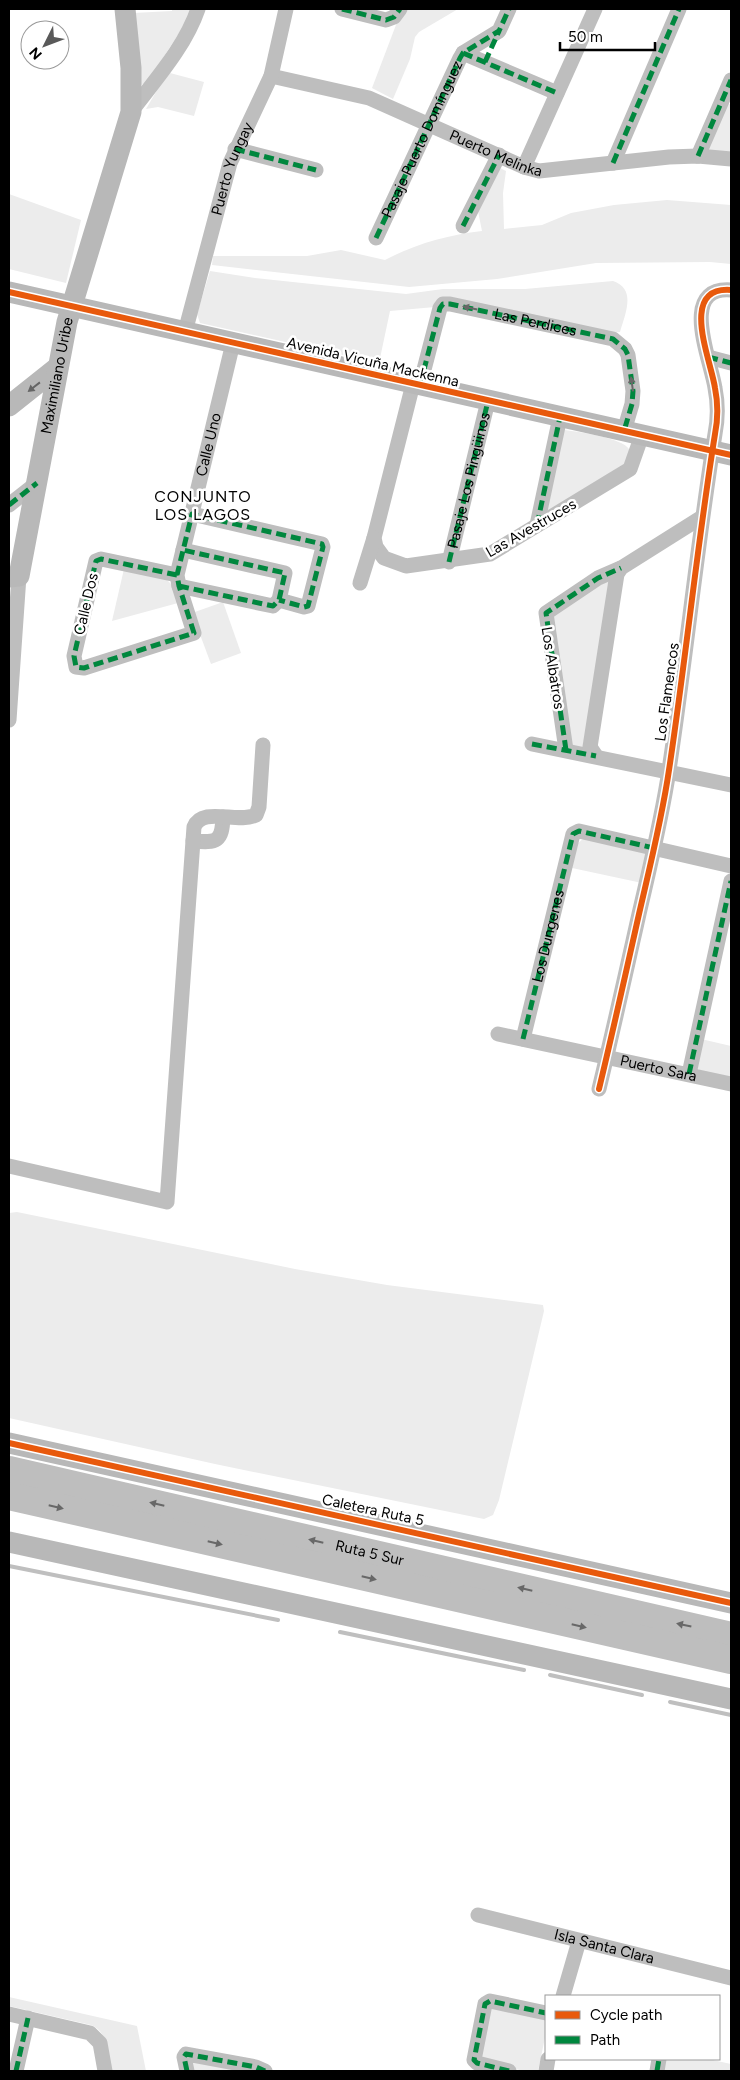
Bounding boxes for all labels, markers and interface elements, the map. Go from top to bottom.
north arrow [20,20,70,70]
scale bar [560,20,655,52]
text: 50 m [568,28,603,46]
text: N [26,44,46,63]
street label: Pasaje Puerto Domínguez [378,58,467,221]
street label: Puerto Yungay [207,119,257,217]
street label: Puerto Melinka [447,126,544,180]
one-way arrow [462,304,478,312]
street label: Las Perdices [493,305,578,340]
street label: Maximiliano Uribe [37,315,77,436]
street label: Avenida Vicuña Mackenna [285,333,461,391]
one-way arrow [627,375,635,391]
one-way arrow [27,381,40,392]
street label: Calle Uno [192,411,225,478]
street label: Pasaje Los Pingüinos [444,411,494,550]
district label: CONJUNTO LOS LAGOS [154,487,252,524]
street label: Las Avestruces [483,495,579,561]
street label: Calle Dos [70,571,102,637]
street label: Los Albatros [538,625,568,711]
street label: Los Flamencos [651,642,683,742]
street label: Los Dungenes [528,888,568,984]
street label: Puerto Sara [618,1051,698,1085]
street label: Caletera Ruta 5 [320,1490,426,1530]
one-way arrow [150,1500,165,1508]
one-way arrow [49,1503,64,1511]
street label: Ruta 5 Sur [334,1536,406,1569]
one-way arrow [308,1537,323,1545]
one-way arrow [207,1539,222,1547]
one-way arrow [362,1574,377,1582]
one-way arrow [518,1585,533,1593]
one-way arrow [676,1621,691,1629]
one-way arrow [571,1622,586,1630]
street label: Isla Santa Clara [552,1925,656,1968]
legend [545,1995,720,2060]
text: Cycle path [590,2006,662,2024]
text: Path [590,2031,620,2049]

